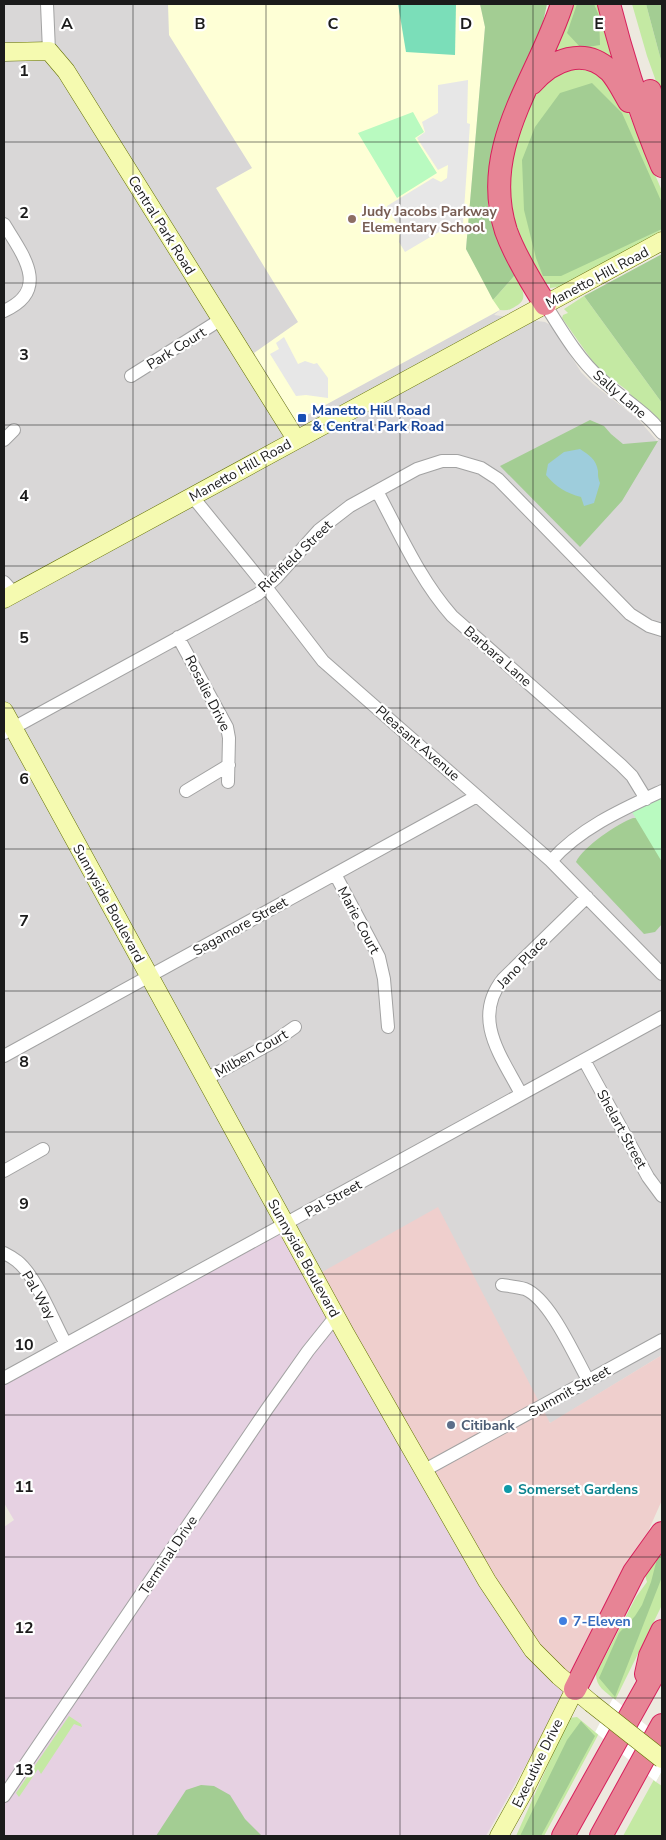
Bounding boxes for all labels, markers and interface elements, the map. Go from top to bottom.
text: A [61,13,73,35]
text: B [194,13,206,35]
text: C [328,13,339,35]
text: D [460,13,472,35]
text: E [594,13,604,35]
text: 1 [19,60,29,82]
street label: Central Park Road [123,172,200,278]
text: 2 [19,202,29,224]
place label: Judy Jacobs Parkway Elementary School [361,202,497,237]
marker: Judy Jacobs Parkway Elementary School [346,213,358,225]
street label: Manetto Hill Road [542,242,652,313]
street label: Park Court [143,323,210,374]
text: 3 [19,344,29,366]
street label: Sally Lane [589,366,651,423]
place label: Manetto Hill Road & Central Park Road [312,401,444,436]
marker: Manetto Hill Road & Central Park Road [296,412,308,424]
street label: Manetto Hill Road [186,434,295,506]
text: 4 [19,485,29,507]
street label: Richfield Street [254,516,337,597]
street label: Barbara Lane [460,622,536,691]
text: 5 [19,627,29,649]
street label: Rosalie Drive [180,652,235,734]
street label: Pleasant Avenue [371,701,464,785]
text: 6 [19,768,29,790]
street label: Sunnyside Boulevard [68,841,149,966]
street label: Marie Court [333,883,384,957]
street label: Sagamore Street [189,892,291,960]
text: 7 [19,910,29,932]
street label: Jano Place [492,932,552,993]
street label: Milben Court [211,1025,291,1082]
text: 8 [19,1051,29,1073]
street label: Shelart Street [592,1086,651,1172]
street label: Pal Street [302,1175,365,1222]
text: 9 [19,1193,29,1215]
street label: Sunnyside Boulevard [263,1196,344,1321]
street label: Pal Way [17,1268,60,1324]
text: 10 [14,1334,34,1356]
street label: Summit Street [525,1361,613,1422]
place label: Citibank [461,1416,515,1435]
marker: Citibank [445,1419,457,1431]
text: 11 [14,1476,34,1498]
place label: Somerset Gardens [518,1480,638,1499]
marker: Somerset Gardens [502,1483,514,1495]
street label: Terminal Drive [135,1512,202,1598]
place label: 7-Eleven [573,1612,631,1631]
marker: 7-Eleven [557,1615,569,1627]
text: 12 [14,1617,34,1639]
street label: Executive Drive [508,1716,567,1811]
text: 13 [14,1759,34,1781]

